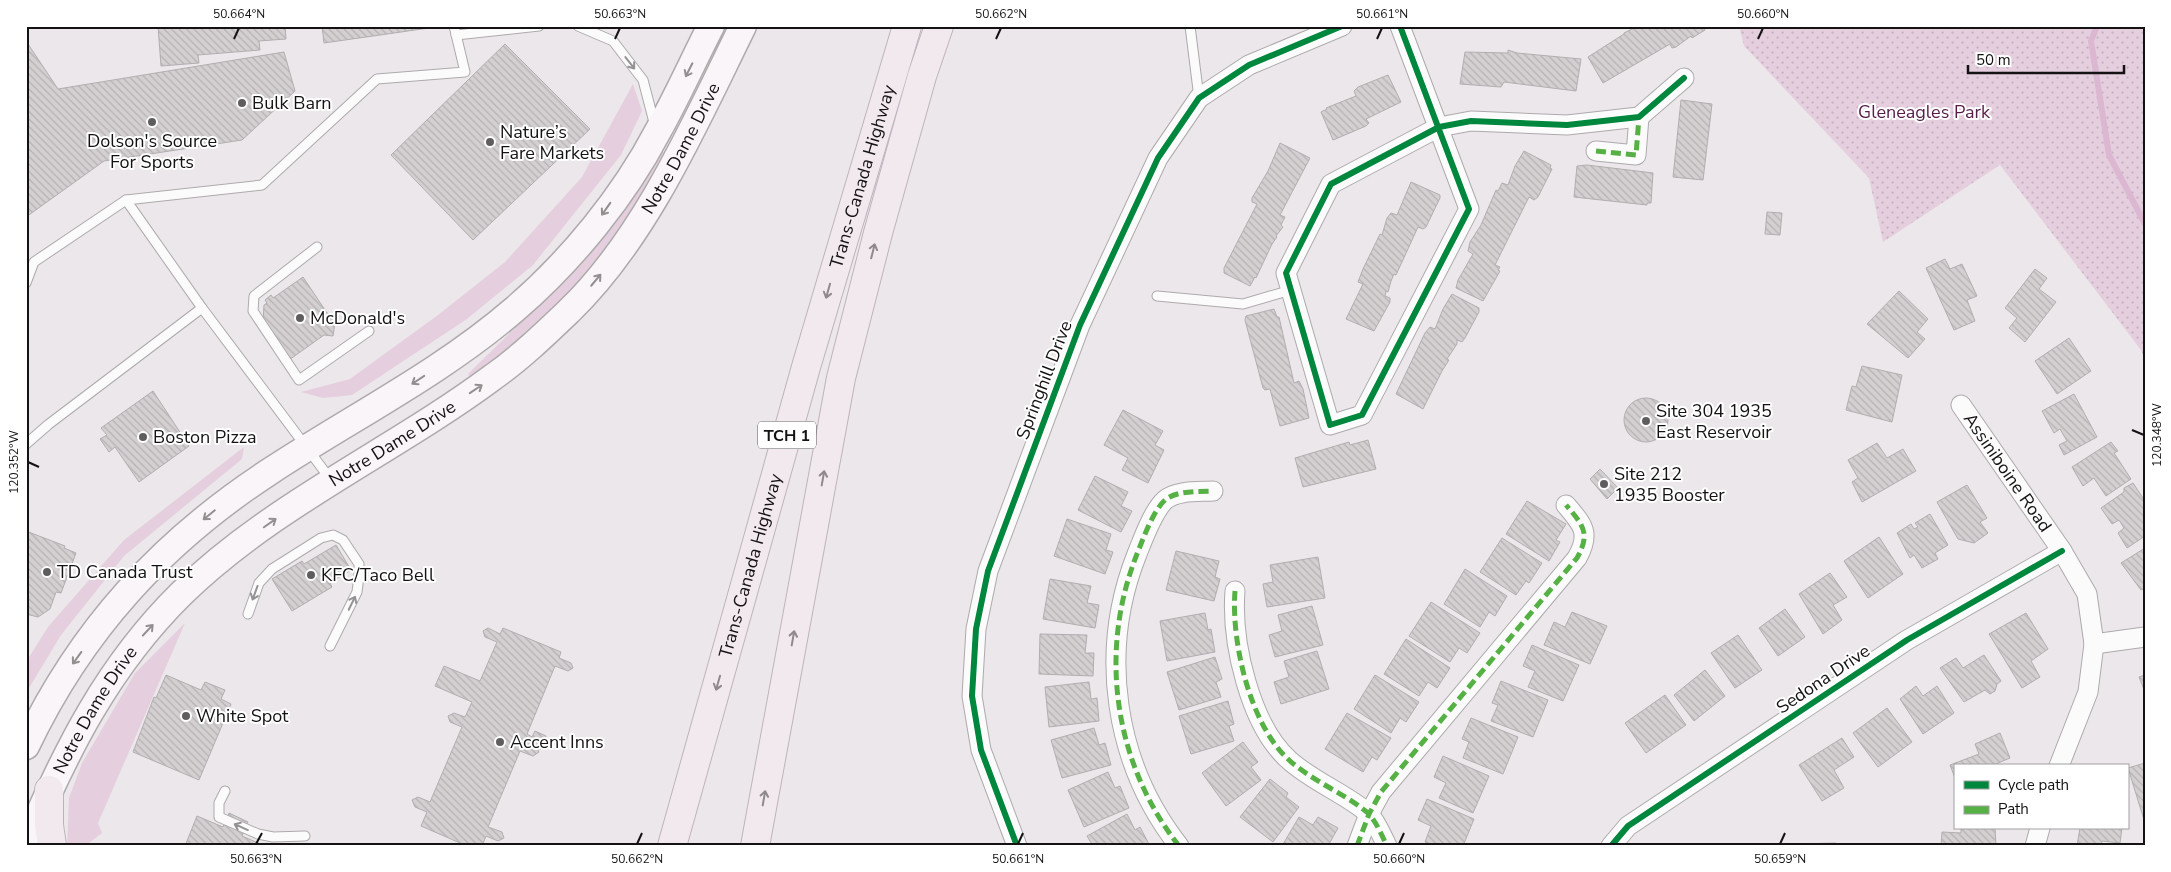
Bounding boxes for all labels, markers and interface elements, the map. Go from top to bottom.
text: 50.664°N [213,6,265,22]
text: 50.663°N [594,6,646,22]
text: 50.662°N [975,6,1027,22]
text: 50.661°N [1356,6,1408,22]
text: 50.660°N [1737,6,1789,22]
scale bar [1968,42,2125,74]
text: 50 m [1976,50,2011,70]
one-way arrow [625,56,636,69]
one-way arrow [684,62,693,77]
street label: Notre Dame Drive [636,79,726,218]
street label: Trans-Canada Highway [824,81,901,271]
place label: Bulk Barn [252,91,332,115]
marker: Bulk Barn [236,97,248,109]
park label: Gleneagles Park [1858,100,1991,124]
marker: Dolson's Source For Sports [146,116,158,128]
place label: Nature’s Fare Markets [500,120,604,165]
place label: Dolson's Source For Sports [87,129,217,174]
marker: Nature’s Fare Markets [484,136,496,148]
one-way arrow [601,202,611,216]
one-way arrow [869,244,878,260]
one-way arrow [591,274,602,287]
one-way arrow [822,283,832,299]
place label: McDonald's [310,306,405,330]
marker: McDonald's [294,312,306,324]
street label: Springhill Drive [1010,317,1078,443]
one-way arrow [411,375,425,385]
one-way arrow [469,384,483,394]
street label: Notre Dame Drive [324,395,460,492]
place label: Site 304 1935 East Reservoir [1656,399,1772,444]
text: 120.348°W [2149,403,2165,467]
street label: Assiniboine Road [1958,408,2057,537]
marker: Site 304 1935 East Reservoir [1640,415,1652,427]
road number: TCH 1 [758,422,816,448]
place label: Boston Pizza [153,425,257,449]
text: 120.352°W [6,430,22,494]
marker: Boston Pizza [137,431,149,443]
place label: Site 212 1935 Booster [1614,462,1725,507]
street label: Trans-Canada Highway [713,470,788,661]
one-way arrow [818,471,828,487]
marker: Site 212 1935 Booster [1598,478,1610,490]
one-way arrow [203,510,216,521]
one-way arrow [262,518,276,528]
place label: TD Canada Trust [57,560,193,584]
place label: KFC/Taco Bell [321,563,435,587]
marker: TD Canada Trust [41,566,53,578]
marker: KFC/Taco Bell [305,569,317,581]
one-way arrow [250,585,259,600]
one-way arrow [348,596,357,611]
one-way arrow [142,624,154,636]
one-way arrow [789,630,799,646]
street label: Sedona Drive [1771,639,1875,719]
street label: Notre Dame Drive [47,641,143,778]
one-way arrow [71,651,82,664]
one-way arrow [712,675,722,691]
place label: White Spot [196,704,289,728]
marker: White Spot [180,710,192,722]
place label: Accent Inns [510,730,604,754]
marker: Accent Inns [494,736,506,748]
legend [1954,764,2128,830]
text: Cycle path [1998,775,2069,795]
one-way arrow [760,790,770,806]
text: Path [1998,799,2029,819]
one-way arrow [234,821,249,831]
text: 50.663°N [230,851,282,867]
text: 50.662°N [611,851,663,867]
text: 50.661°N [992,851,1044,867]
text: 50.660°N [1373,851,1425,867]
text: 50.659°N [1754,851,1806,867]

